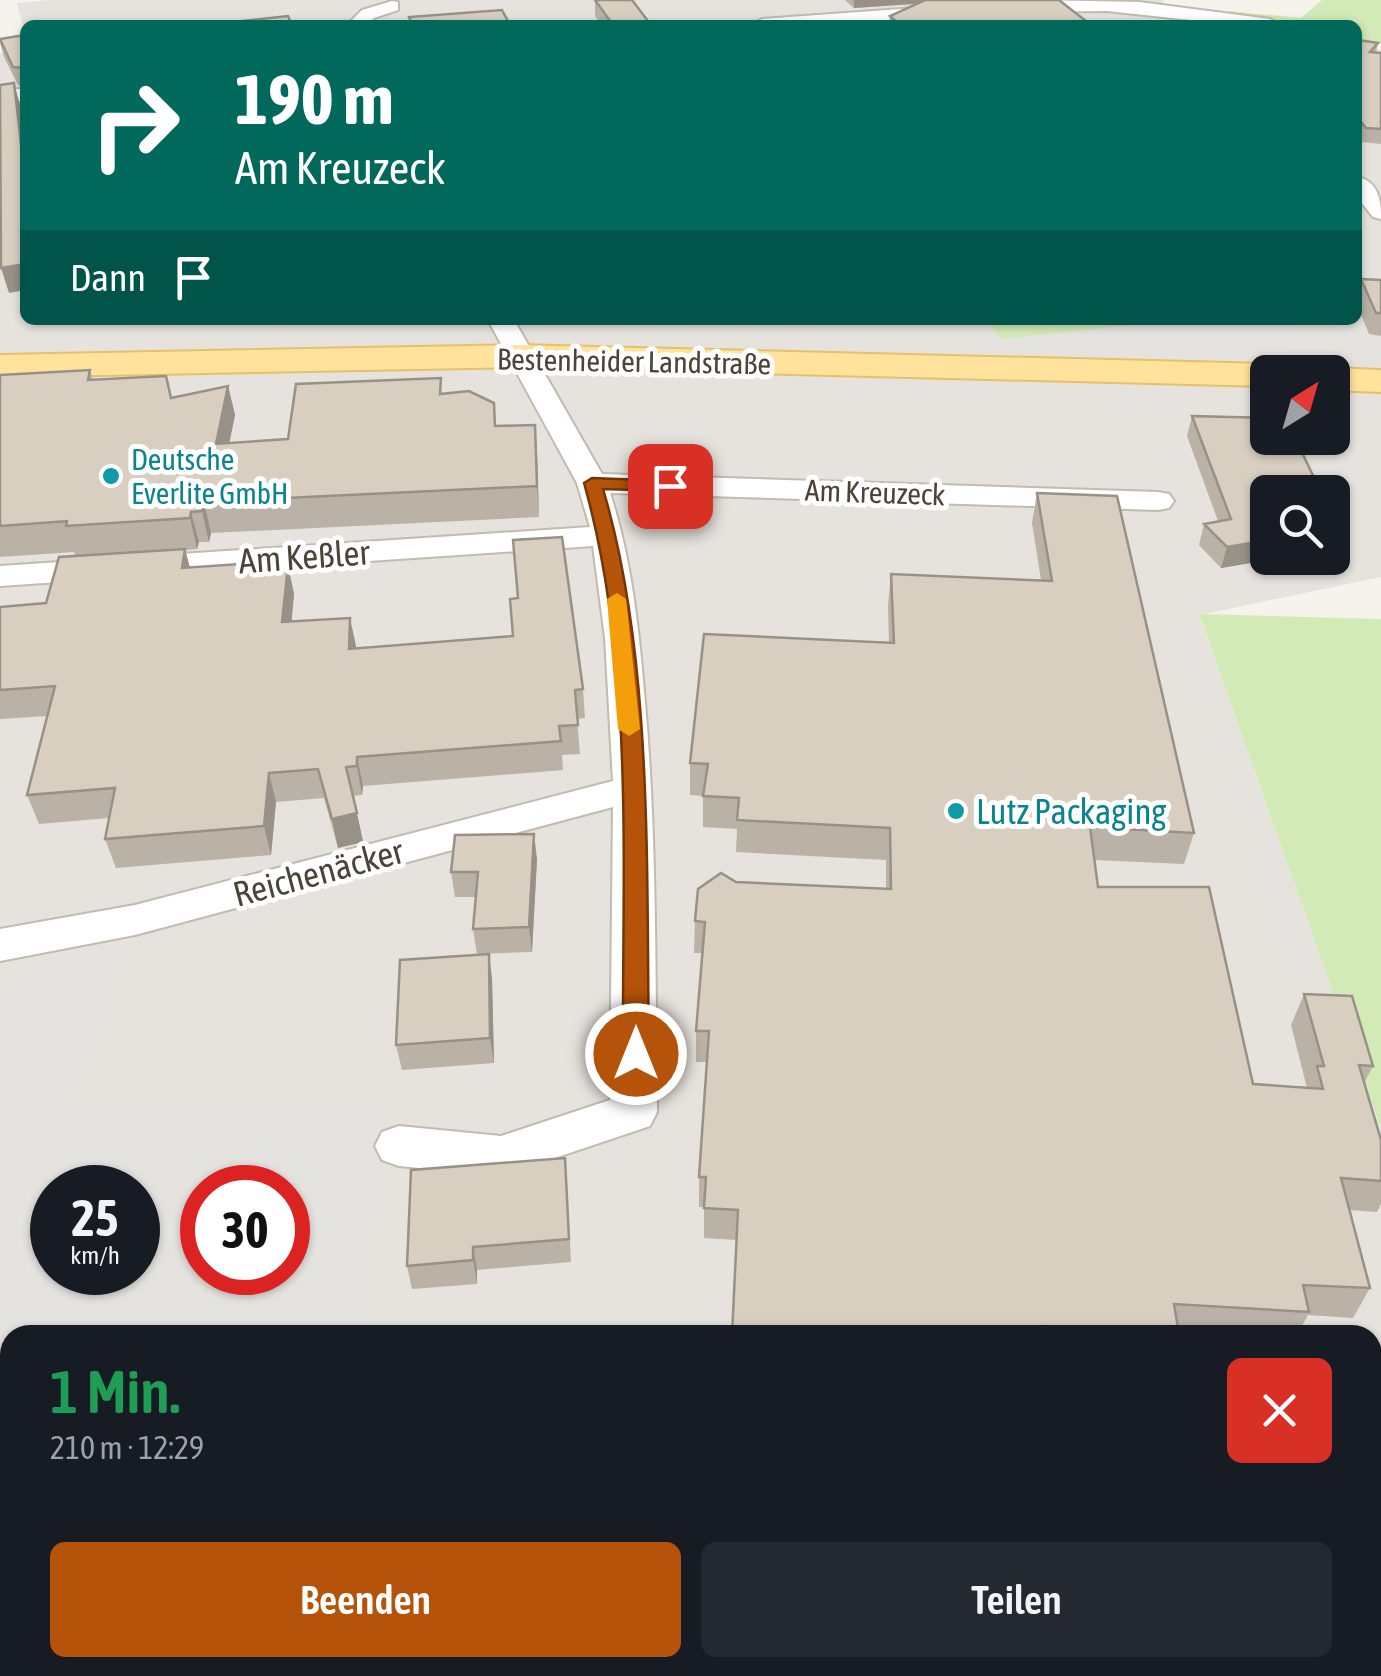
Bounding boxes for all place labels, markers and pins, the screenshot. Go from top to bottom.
place label: Deutsche Everlite GmbH [131,442,288,510]
pin [628,444,713,529]
marker: Deutsche Everlite GmbH [100,465,122,487]
place label: Lutz Packaging [976,791,1166,831]
marker: Lutz Packaging [945,800,967,822]

